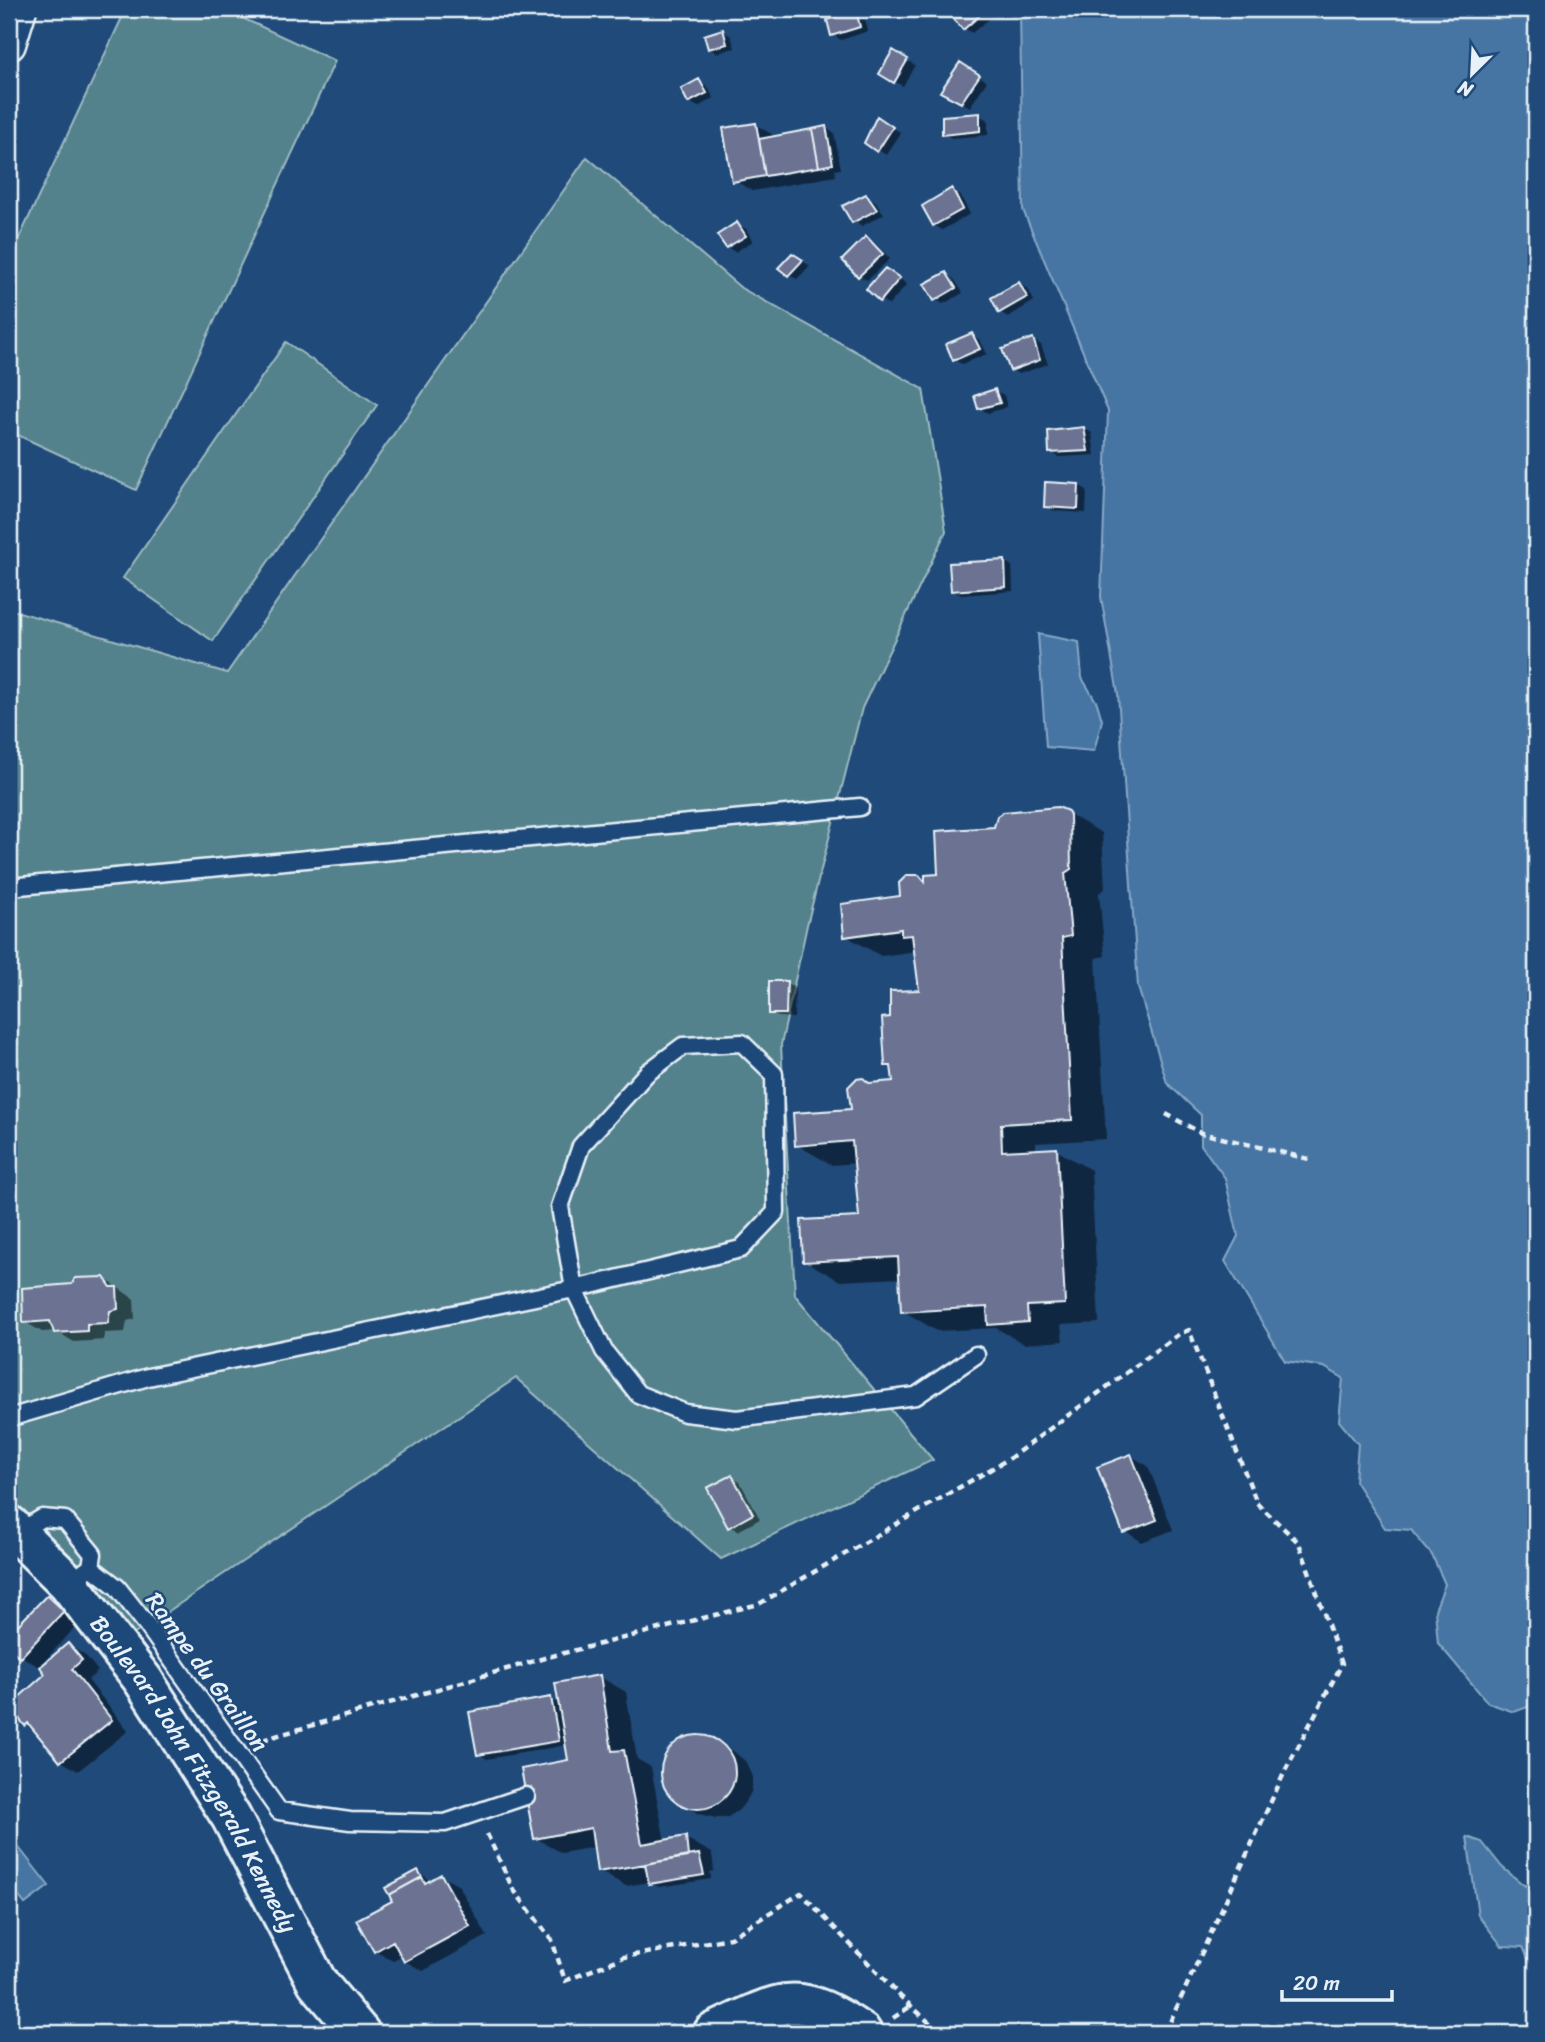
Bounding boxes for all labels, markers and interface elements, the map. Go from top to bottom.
north arrow [1436,38,1506,108]
text: N [1452,71,1479,107]
street label: Rampe du Graillon [134,1583,280,1761]
street label: Boulevard John Fitzgerald Kennedy [79,1605,309,1941]
scale bar [1282,1958,1393,2002]
text: 20 m [1293,1964,1340,2002]

